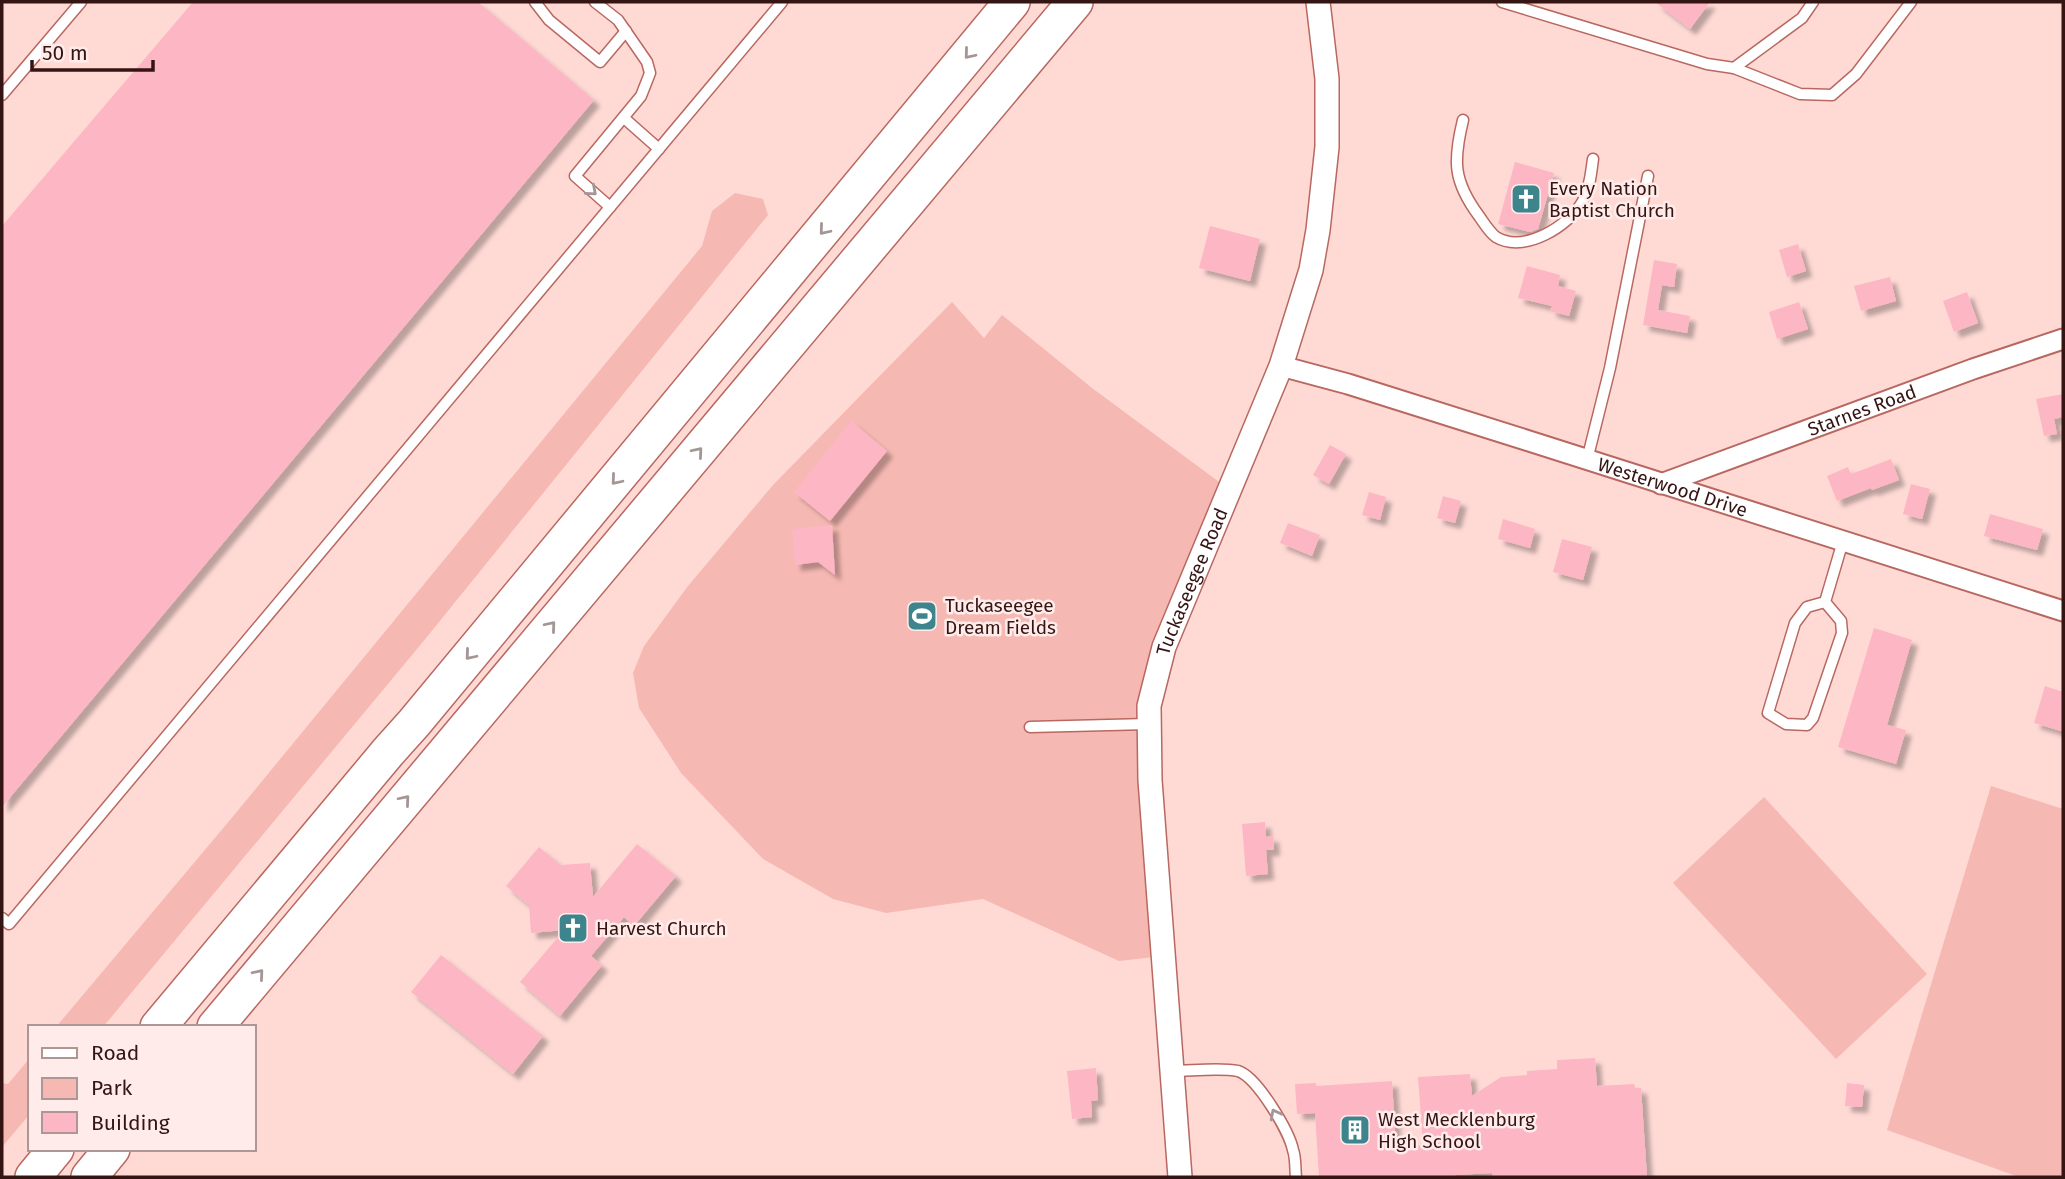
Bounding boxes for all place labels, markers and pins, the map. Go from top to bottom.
place label: Every Nation Baptist Church [1549,177,1675,222]
church icon: Every Nation Baptist Church [1509,182,1543,216]
place label: Tuckaseegee Dream Fields [945,594,1056,639]
sports icon: Tuckaseegee Dream Fields [905,599,939,633]
church icon: Harvest Church [556,911,590,945]
place label: Harvest Church [596,917,727,940]
place label: West Mecklenburg High School [1378,1108,1535,1153]
building icon: West Mecklenburg High School [1338,1113,1372,1147]

